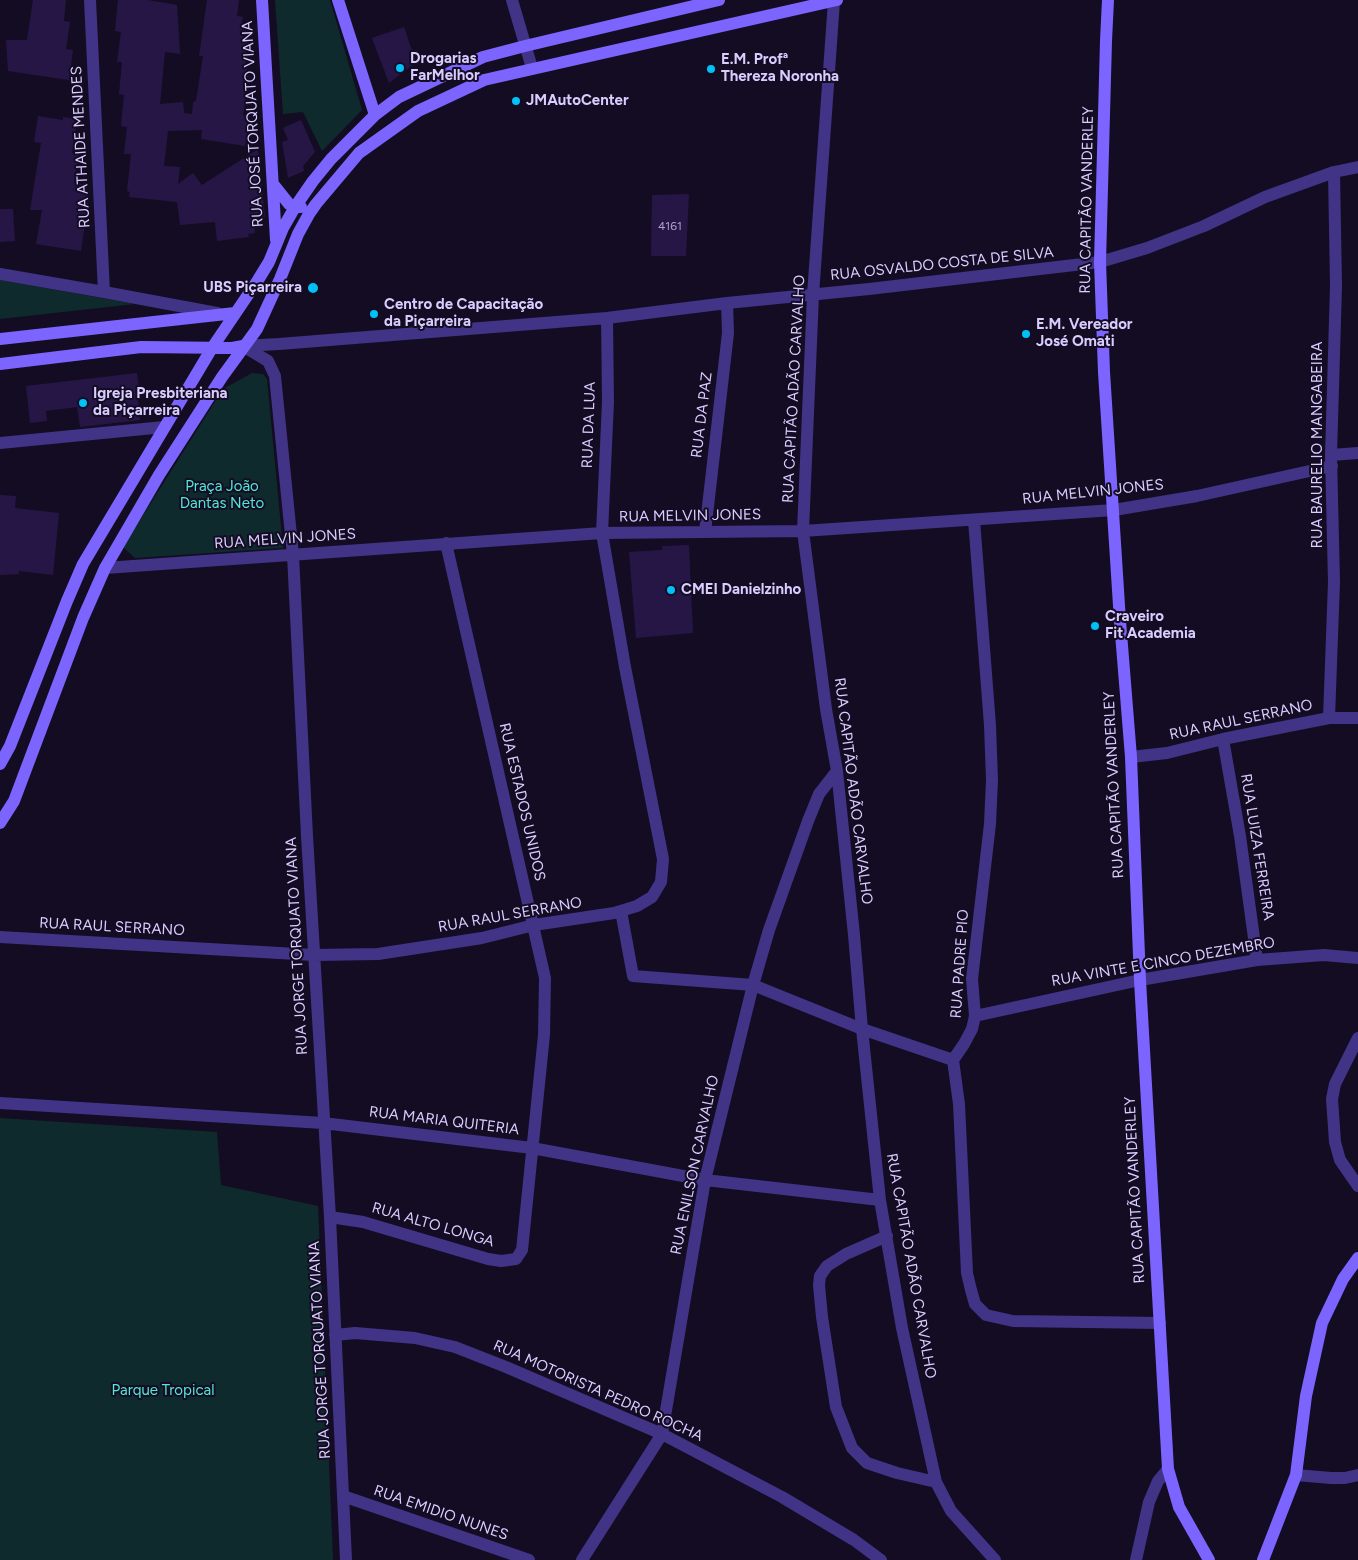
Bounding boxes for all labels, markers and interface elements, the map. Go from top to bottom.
street label: RUA JOSÉ TORQUATO VIANA [239,20,267,228]
place label: Drogarias FarMelhor [410,50,480,85]
place label: E.M. Profª Thereza Noronha [721,51,839,86]
marker: Drogarias FarMelhor [394,62,406,74]
marker: E.M. Profª Thereza Noronha [705,63,717,75]
street label: RUA ATHAIDE MENDES [68,66,94,228]
place label: JMAutoCenter [526,92,629,110]
marker: JMAutoCenter [510,95,522,107]
street label: RUA CAPITÃO VANDERLEY [1076,106,1098,294]
house number: 4161 [658,219,682,233]
street label: RUA OSVALDO COSTA DE SILVA [829,243,1055,285]
street label: RUA CAPITÃO ADÃO CARVALHO [779,275,809,503]
place label: UBS Piçarreira [203,279,302,297]
marker: UBS Piçarreira [306,281,320,295]
place label: Centro de Capacitação da Piçarreira [384,296,543,331]
marker: Centro de Capacitação da Piçarreira [368,308,380,320]
place label: E.M. Vereador José Omati [1036,316,1133,351]
marker: E.M. Vereador José Omati [1020,328,1032,340]
street label: RUA BAURELIO MANGABEIRA [1309,342,1327,548]
street label: RUA DA PAZ [688,371,716,459]
street label: RUA DA LUA [578,381,600,469]
place label: Igreja Presbiteriana da Piçarreira [93,385,227,420]
marker: Igreja Presbiteriana da Piçarreira [77,397,89,409]
street label: RUA MELVIN JONES [1021,476,1165,508]
park label: Praça João Dantas Neto [180,478,264,513]
street label: RUA MELVIN JONES [619,506,761,526]
street label: RUA MELVIN JONES [214,525,356,553]
place label: CMEI Danielzinho [681,581,801,599]
marker: CMEI Danielzinho [665,584,677,596]
place label: Craveiro Fit Academia [1105,608,1196,643]
marker: Craveiro Fit Academia [1089,620,1101,632]
street label: RUA CAPITÃO ADÃO CARVALHO [830,677,876,905]
street label: RUA CAPITÃO VANDERLEY [1100,691,1128,879]
street label: RUA RAUL SERRANO [1168,696,1314,744]
street label: RUA ESTADOS UNIDOS [495,721,549,883]
street label: RUA LUIZA FERREIRA [1237,772,1277,922]
street label: RUA JORGE TORQUATO VIANA [282,837,312,1055]
street label: RUA RAUL SERRANO [437,893,583,937]
street label: RUA PADRE PIO [947,909,973,1019]
street label: RUA RAUL SERRANO [39,914,185,940]
street label: RUA VINTE E CINCO DEZEMBRO [1050,933,1276,991]
street label: RUA ENILSON CARVALHO [667,1073,723,1257]
street label: RUA CAPITÃO VANDERLEY [1121,1096,1149,1284]
street label: RUA MARIA QUITERIA [368,1103,520,1139]
street label: RUA CAPITÃO ADÃO CARVALHO [882,1152,940,1380]
street label: RUA ALTO LONGA [370,1199,496,1251]
street label: RUA JORGE TORQUATO VIANA [305,1241,335,1459]
street label: RUA MOTORISTA PEDRO ROCHA [490,1336,706,1446]
park label: Parque Tropical [112,1382,214,1400]
street label: RUA EMIDIO NUNES [371,1482,511,1544]

